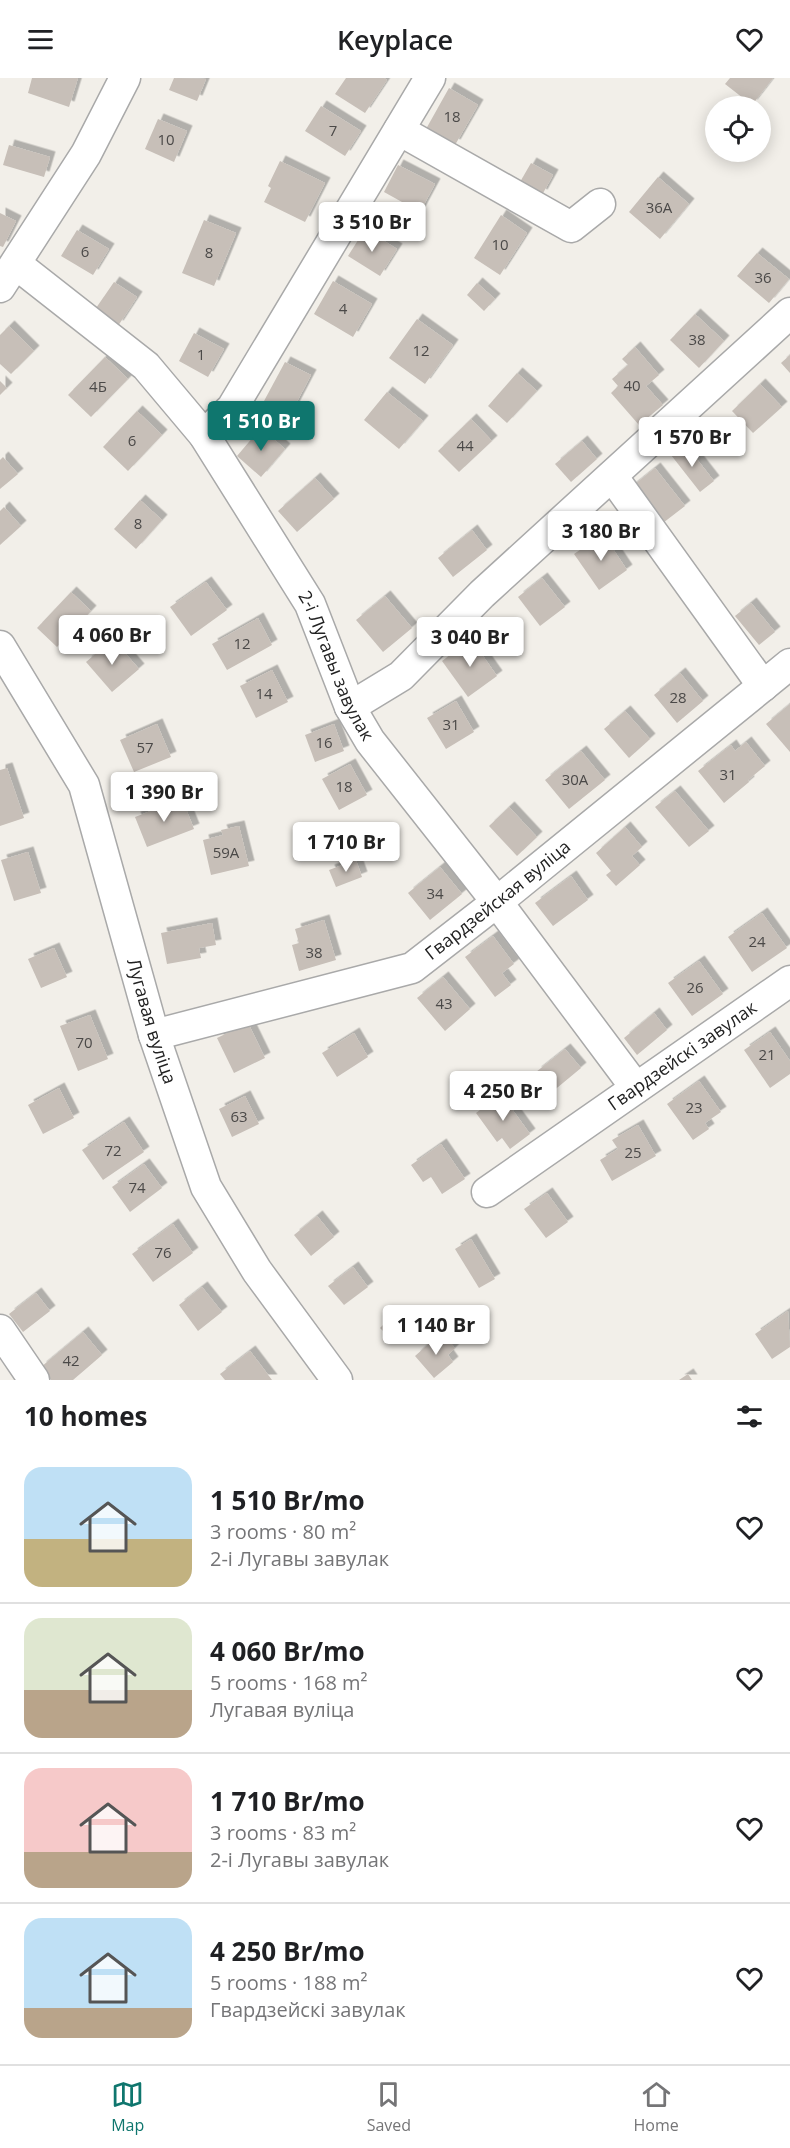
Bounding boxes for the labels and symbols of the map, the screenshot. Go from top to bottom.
house number: 18 [443,106,461,126]
house number: 7 [329,120,337,140]
house number: 10 [157,129,175,149]
house number: 36А [646,197,673,217]
pin: 3 510 Br [310,202,434,253]
house number: 10 [491,234,509,254]
house number: 6 [81,241,89,261]
house number: 8 [205,242,213,262]
house number: 36 [754,267,772,287]
house number: 4 [339,298,348,318]
house number: 38 [688,329,706,349]
house number: 12 [412,340,430,360]
house number: 1 [197,344,205,364]
house number: 40 [623,375,641,395]
house number: 4Б [89,376,107,396]
pin: 1 510 Br [199,401,323,452]
pin: 1 570 Br [630,417,754,468]
house number: 6 [128,430,136,450]
house number: 44 [456,435,474,455]
pin: 3 180 Br [539,511,663,562]
house number: 8 [134,513,142,533]
street label: 2-і Лугавы завулак [293,586,380,745]
pin: 4 060 Br [50,615,174,666]
pin: 3 040 Br [408,617,532,668]
house number: 12 [233,633,251,653]
house number: 14 [255,683,273,703]
house number: 28 [669,687,687,707]
house number: 31 [442,714,460,734]
house number: 16 [315,732,333,752]
house number: 57 [136,737,154,757]
house number: 31 [719,764,737,784]
house number: 30А [562,769,589,789]
pin: 1 390 Br [102,772,226,823]
house number: 18 [335,776,353,796]
pin: 1 710 Br [284,822,408,873]
street label: Гвардзейская вуліца [420,834,575,965]
house number: 59А [213,842,240,862]
house number: 34 [426,883,444,903]
house number: 24 [748,931,766,951]
house number: 38 [305,942,323,962]
street label: Лугавая вуліца [122,955,183,1087]
house number: 26 [686,977,704,997]
house number: 43 [435,993,453,1013]
street label: Гвардзейскі завулак [603,995,761,1115]
house number: 70 [75,1032,93,1052]
house number: 21 [758,1044,776,1064]
pin: 4 250 Br [441,1071,565,1122]
house number: 23 [685,1097,703,1117]
house number: 63 [230,1106,248,1126]
house number: 72 [104,1140,122,1160]
house number: 25 [624,1142,642,1162]
house number: 74 [128,1177,146,1197]
house number: 76 [154,1242,172,1262]
pin: 1 140 Br [374,1305,498,1356]
house number: 42 [62,1350,80,1370]

